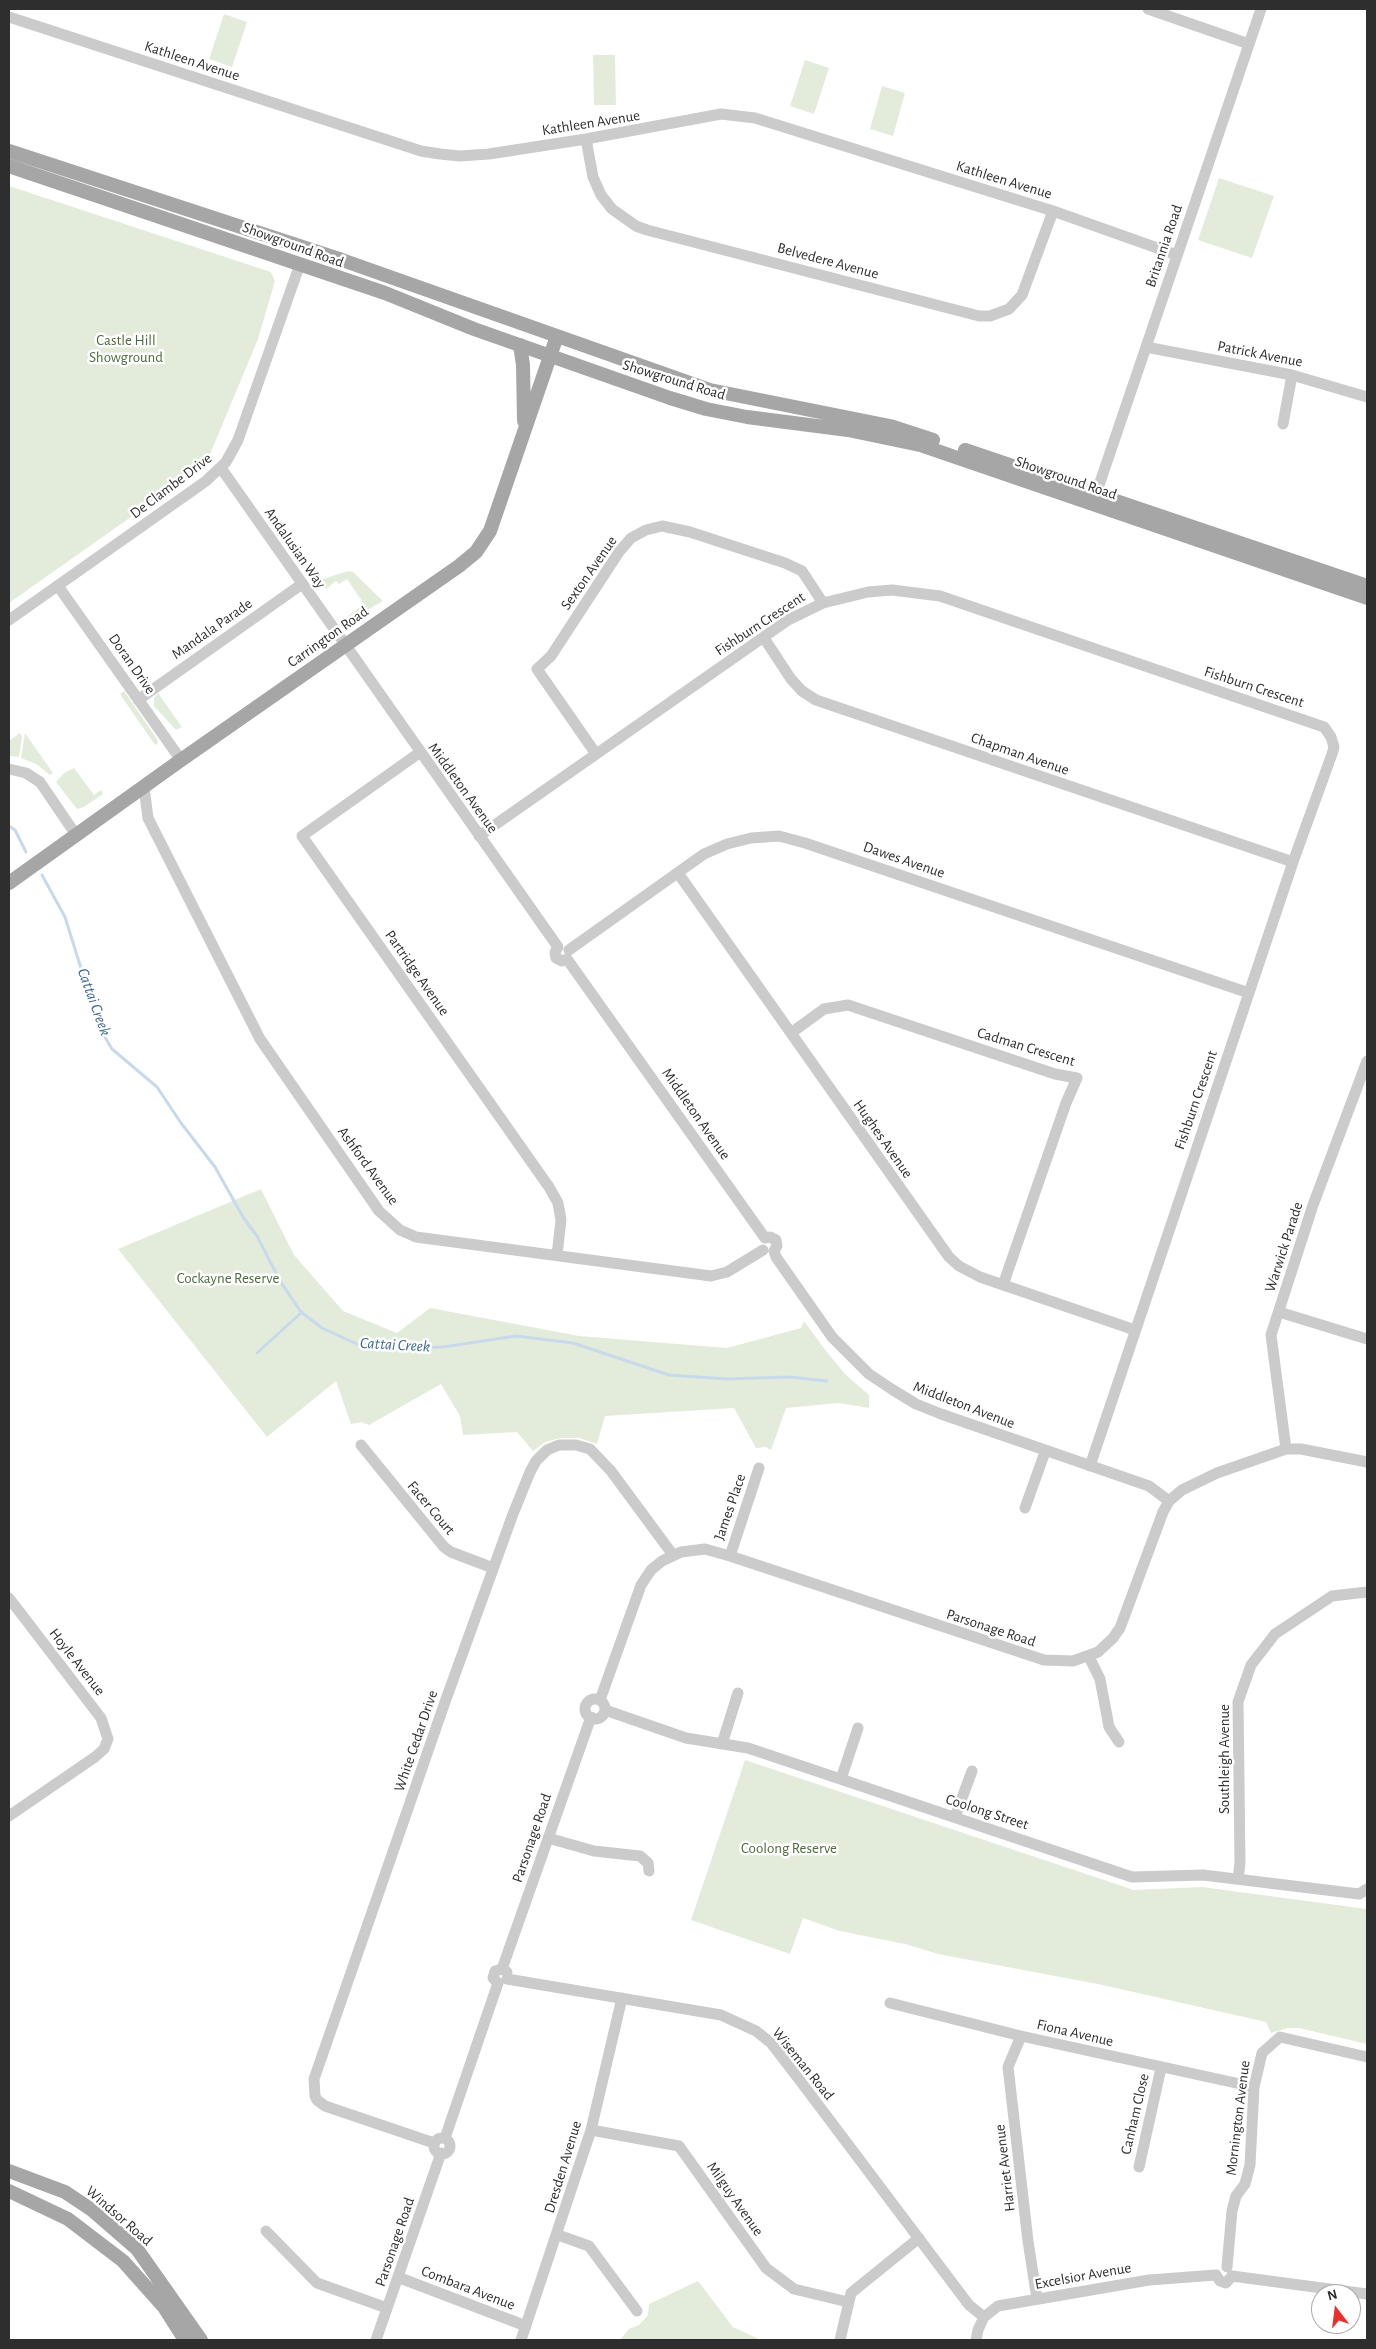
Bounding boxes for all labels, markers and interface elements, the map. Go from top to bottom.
street label: Kathleen Avenue [142,37,242,85]
street label: Kathleen Avenue [541,106,641,140]
street label: Kathleen Avenue [954,157,1054,203]
street label: Britannia Road [1141,202,1187,290]
street label: Showground Road [240,218,346,272]
street label: Belvedere Avenue [775,239,881,283]
park label: Castle Hill Showground [89,331,163,366]
street label: Patrick Avenue [1216,337,1304,371]
street label: Showground Road [620,356,728,404]
street label: De Clambe Drive [127,449,215,523]
street label: Showground Road [1013,452,1119,504]
street label: Andalusian Way [261,504,329,592]
street label: Sexton Avenue [557,533,621,613]
street label: Fishburn Crescent [712,588,808,660]
street label: Mandala Parade [168,595,256,663]
street label: Carrington Road [284,602,372,672]
street label: Doran Drive [105,630,159,698]
street label: Fishburn Crescent [1202,662,1306,712]
street label: Chapman Avenue [969,729,1071,779]
street label: Middleton Avenue [424,739,502,837]
street label: Dawes Avenue [861,838,947,882]
street label: Partridge Avenue [381,927,453,1019]
water label: Cattai Creek [73,966,115,1038]
street label: Cadman Crescent [975,1024,1077,1070]
street label: Fishburn Crescent [1171,1048,1221,1152]
street label: Middleton Avenue [658,1065,734,1163]
street label: Hughes Avenue [849,1096,917,1182]
street label: Ashford Avenue [334,1123,402,1209]
street label: Warwick Parade [1261,1200,1307,1294]
park label: Cockayne Reserve [177,1269,279,1287]
water label: Cattai Creek [359,1334,431,1356]
street label: Middleton Avenue [911,1377,1017,1433]
street label: James Place [710,1471,750,1543]
street label: Facer Court [403,1477,459,1539]
street label: Parsonage Road [944,1605,1038,1651]
street label: Hoyle Avenue [45,1625,109,1699]
street label: White Cedar Drive [390,1688,442,1794]
street label: Southleigh Avenue [1215,1704,1233,1814]
street label: Coolong Street [943,1790,1031,1834]
street label: Parsonage Road [508,1791,556,1885]
park label: Coolong Reserve [741,1839,837,1857]
street label: Fiona Avenue [1035,2015,1115,2051]
street label: Wiseman Road [768,2024,838,2104]
street label: Mornington Avenue [1222,2059,1254,2177]
street label: Canham Close [1117,2072,1153,2156]
street label: Dresden Avenue [540,2119,586,2215]
street label: Harriet Avenue [991,2123,1019,2213]
street label: Milguy Avenue [703,2158,767,2240]
street label: Windsor Road [82,2182,156,2250]
street label: Parsonage Road [371,2195,419,2289]
street label: Excelsior Avenue [1034,2259,1132,2293]
street label: Combara Avenue [419,2262,517,2314]
north arrow [1311,2284,1361,2334]
text: N [1326,2287,1339,2304]

